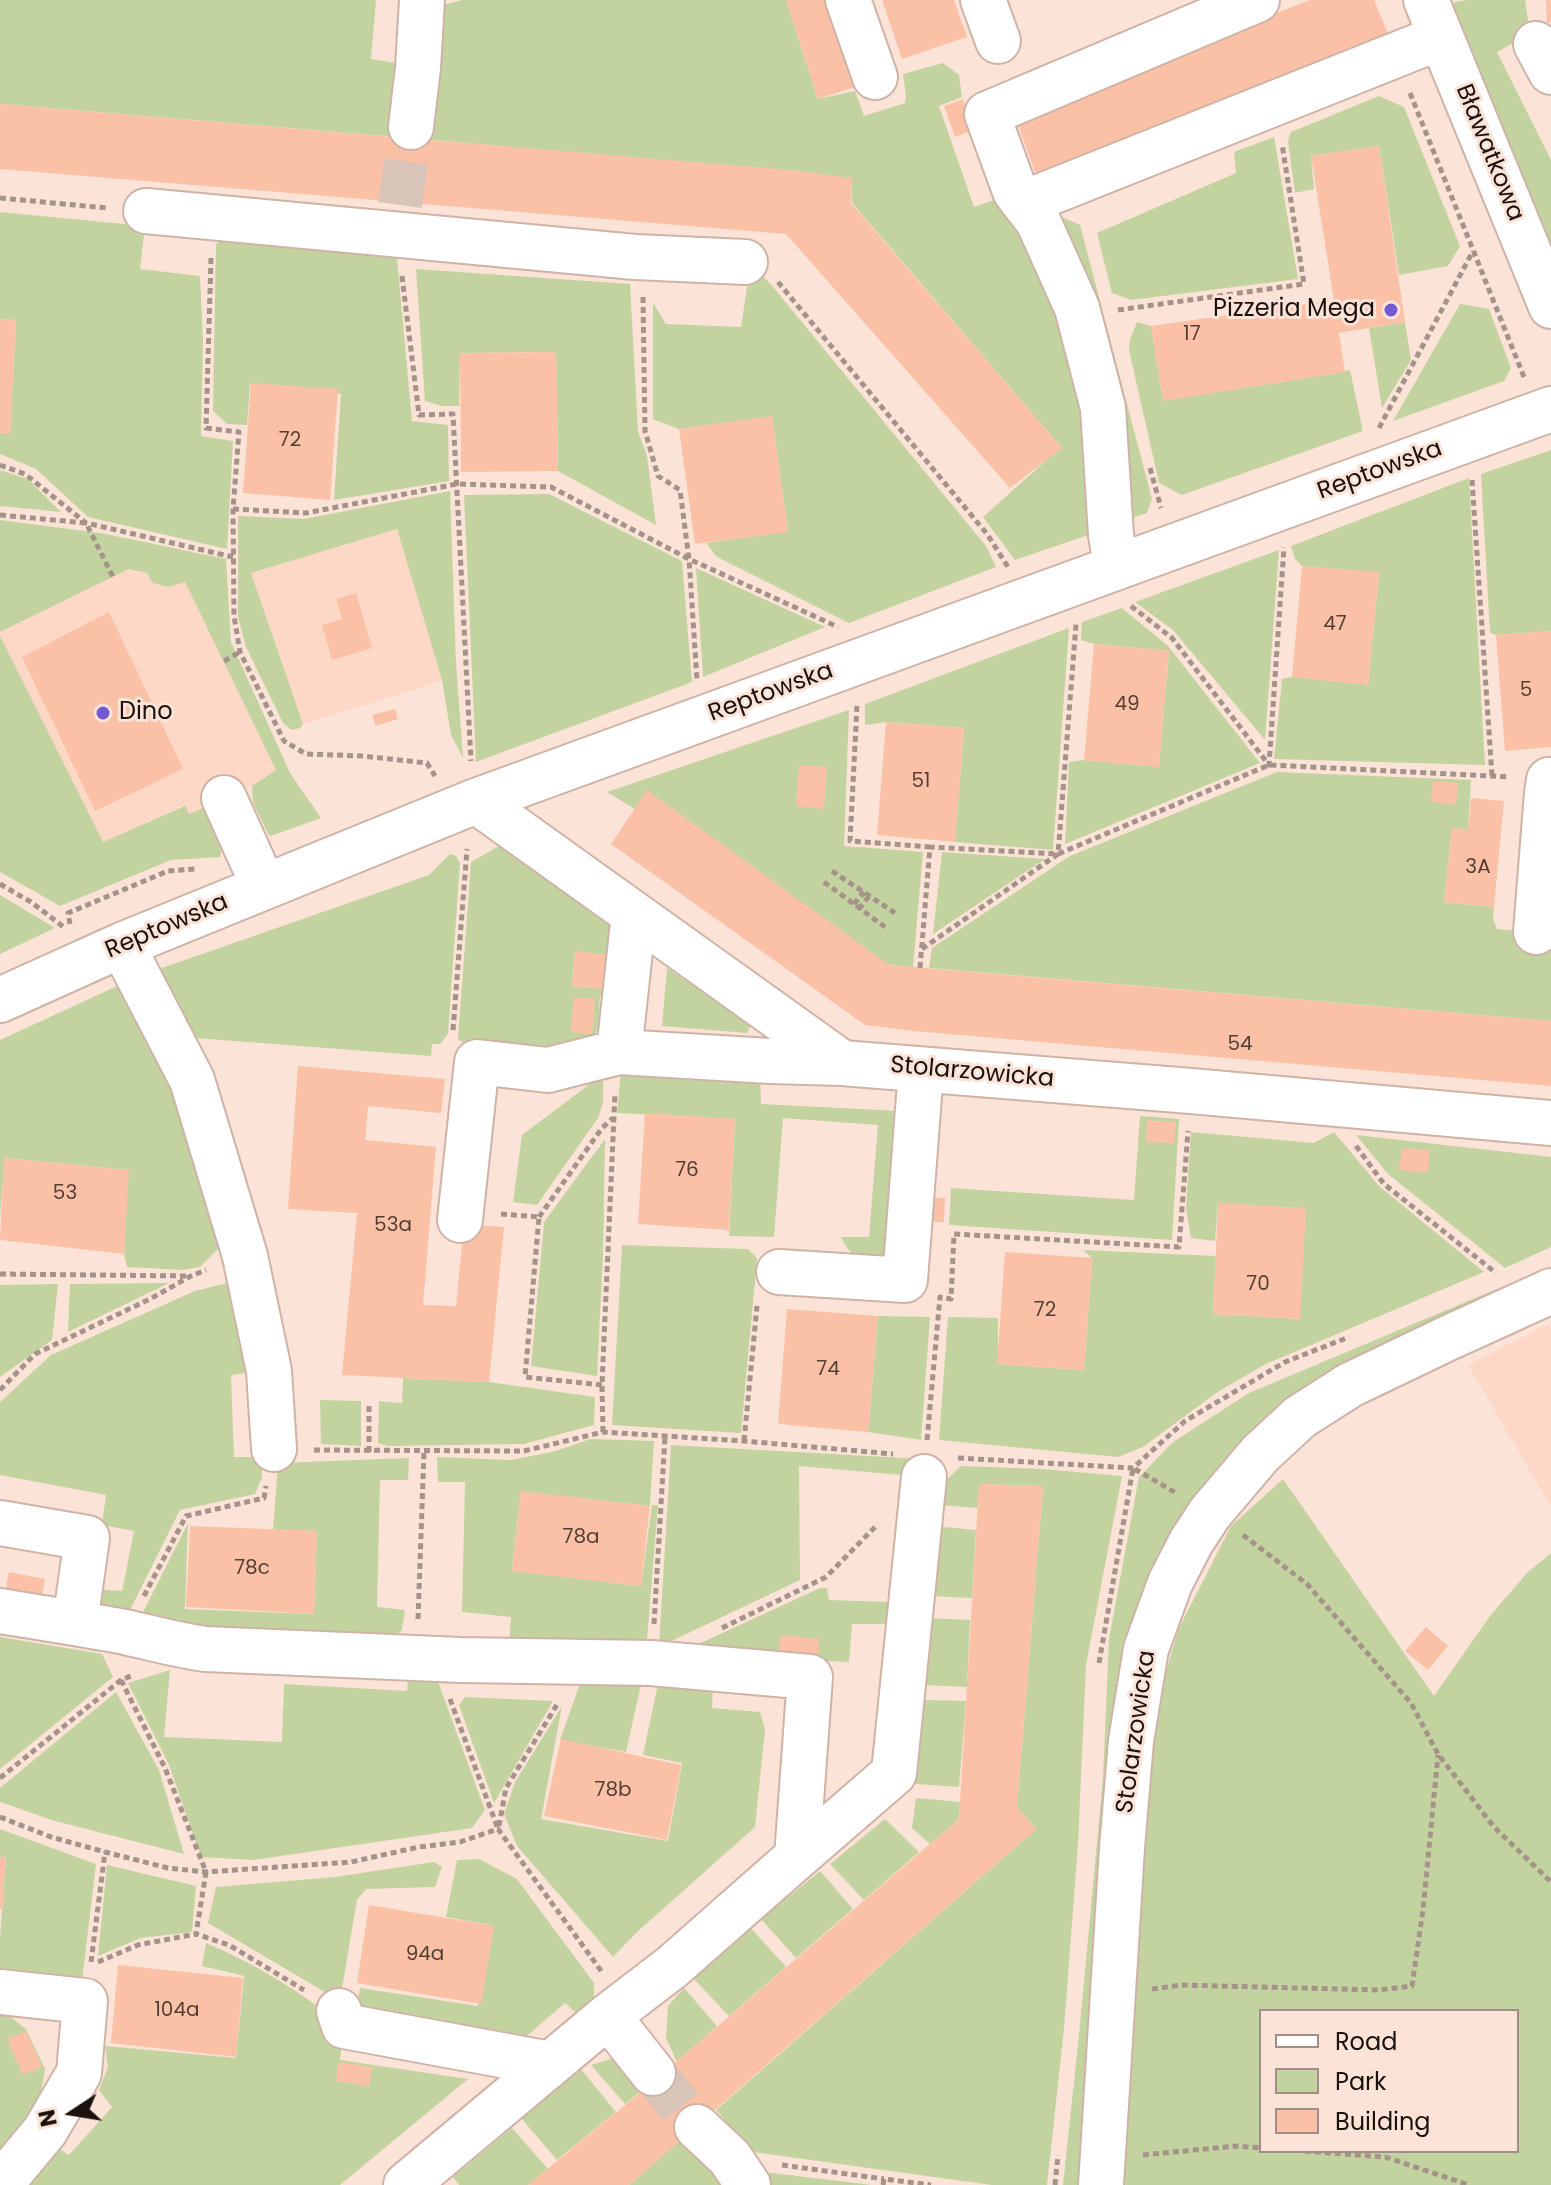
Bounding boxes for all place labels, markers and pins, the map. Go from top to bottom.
place label: Pizzeria Mega [1213,296,1375,324]
marker: Pizzeria Mega [1382,301,1400,319]
place label: Dino [119,699,173,727]
marker: Dino [94,704,112,722]

